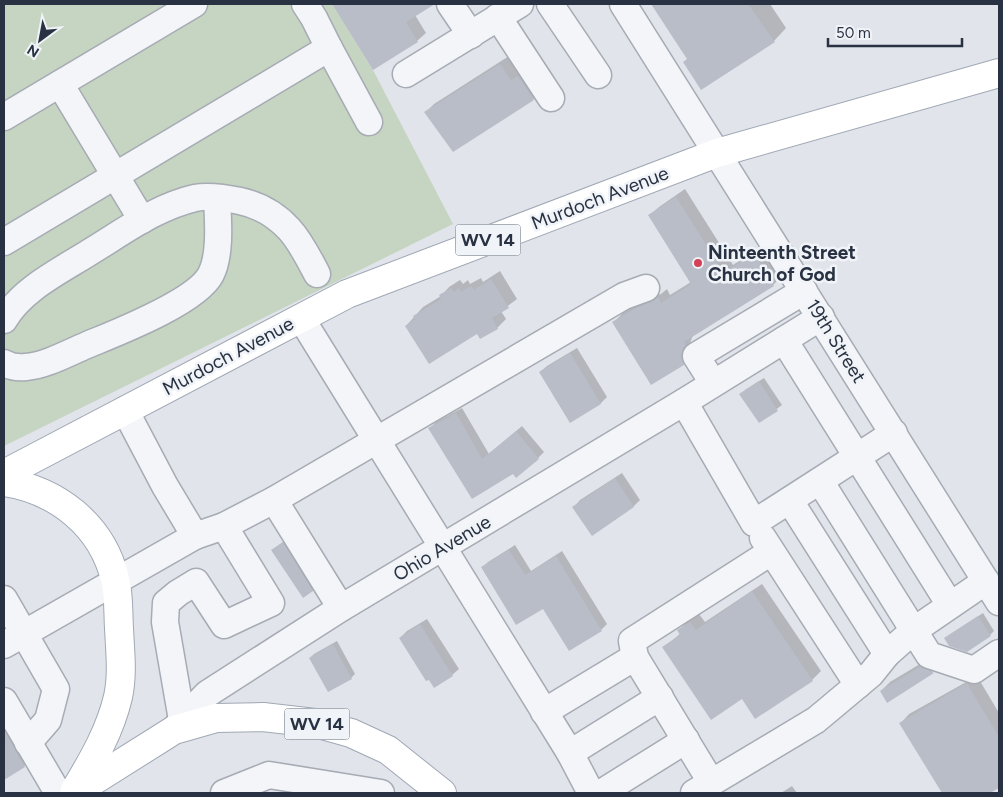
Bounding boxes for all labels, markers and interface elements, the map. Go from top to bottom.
north arrow [15,15,65,65]
scale bar [828,15,962,47]
text: 50 m [836,24,871,42]
text: N [24,41,42,61]
street label: Murdoch Avenue [528,161,672,235]
road number: WV 14 [456,224,520,256]
place label: Ninteenth Street Church of God [708,241,856,286]
marker: Ninteenth Street Church of God [692,257,704,269]
street label: 19th Street [801,295,871,387]
street label: Murdoch Avenue [159,312,297,400]
street label: Ohio Avenue [389,510,495,586]
road number: WV 14 [284,709,350,740]

